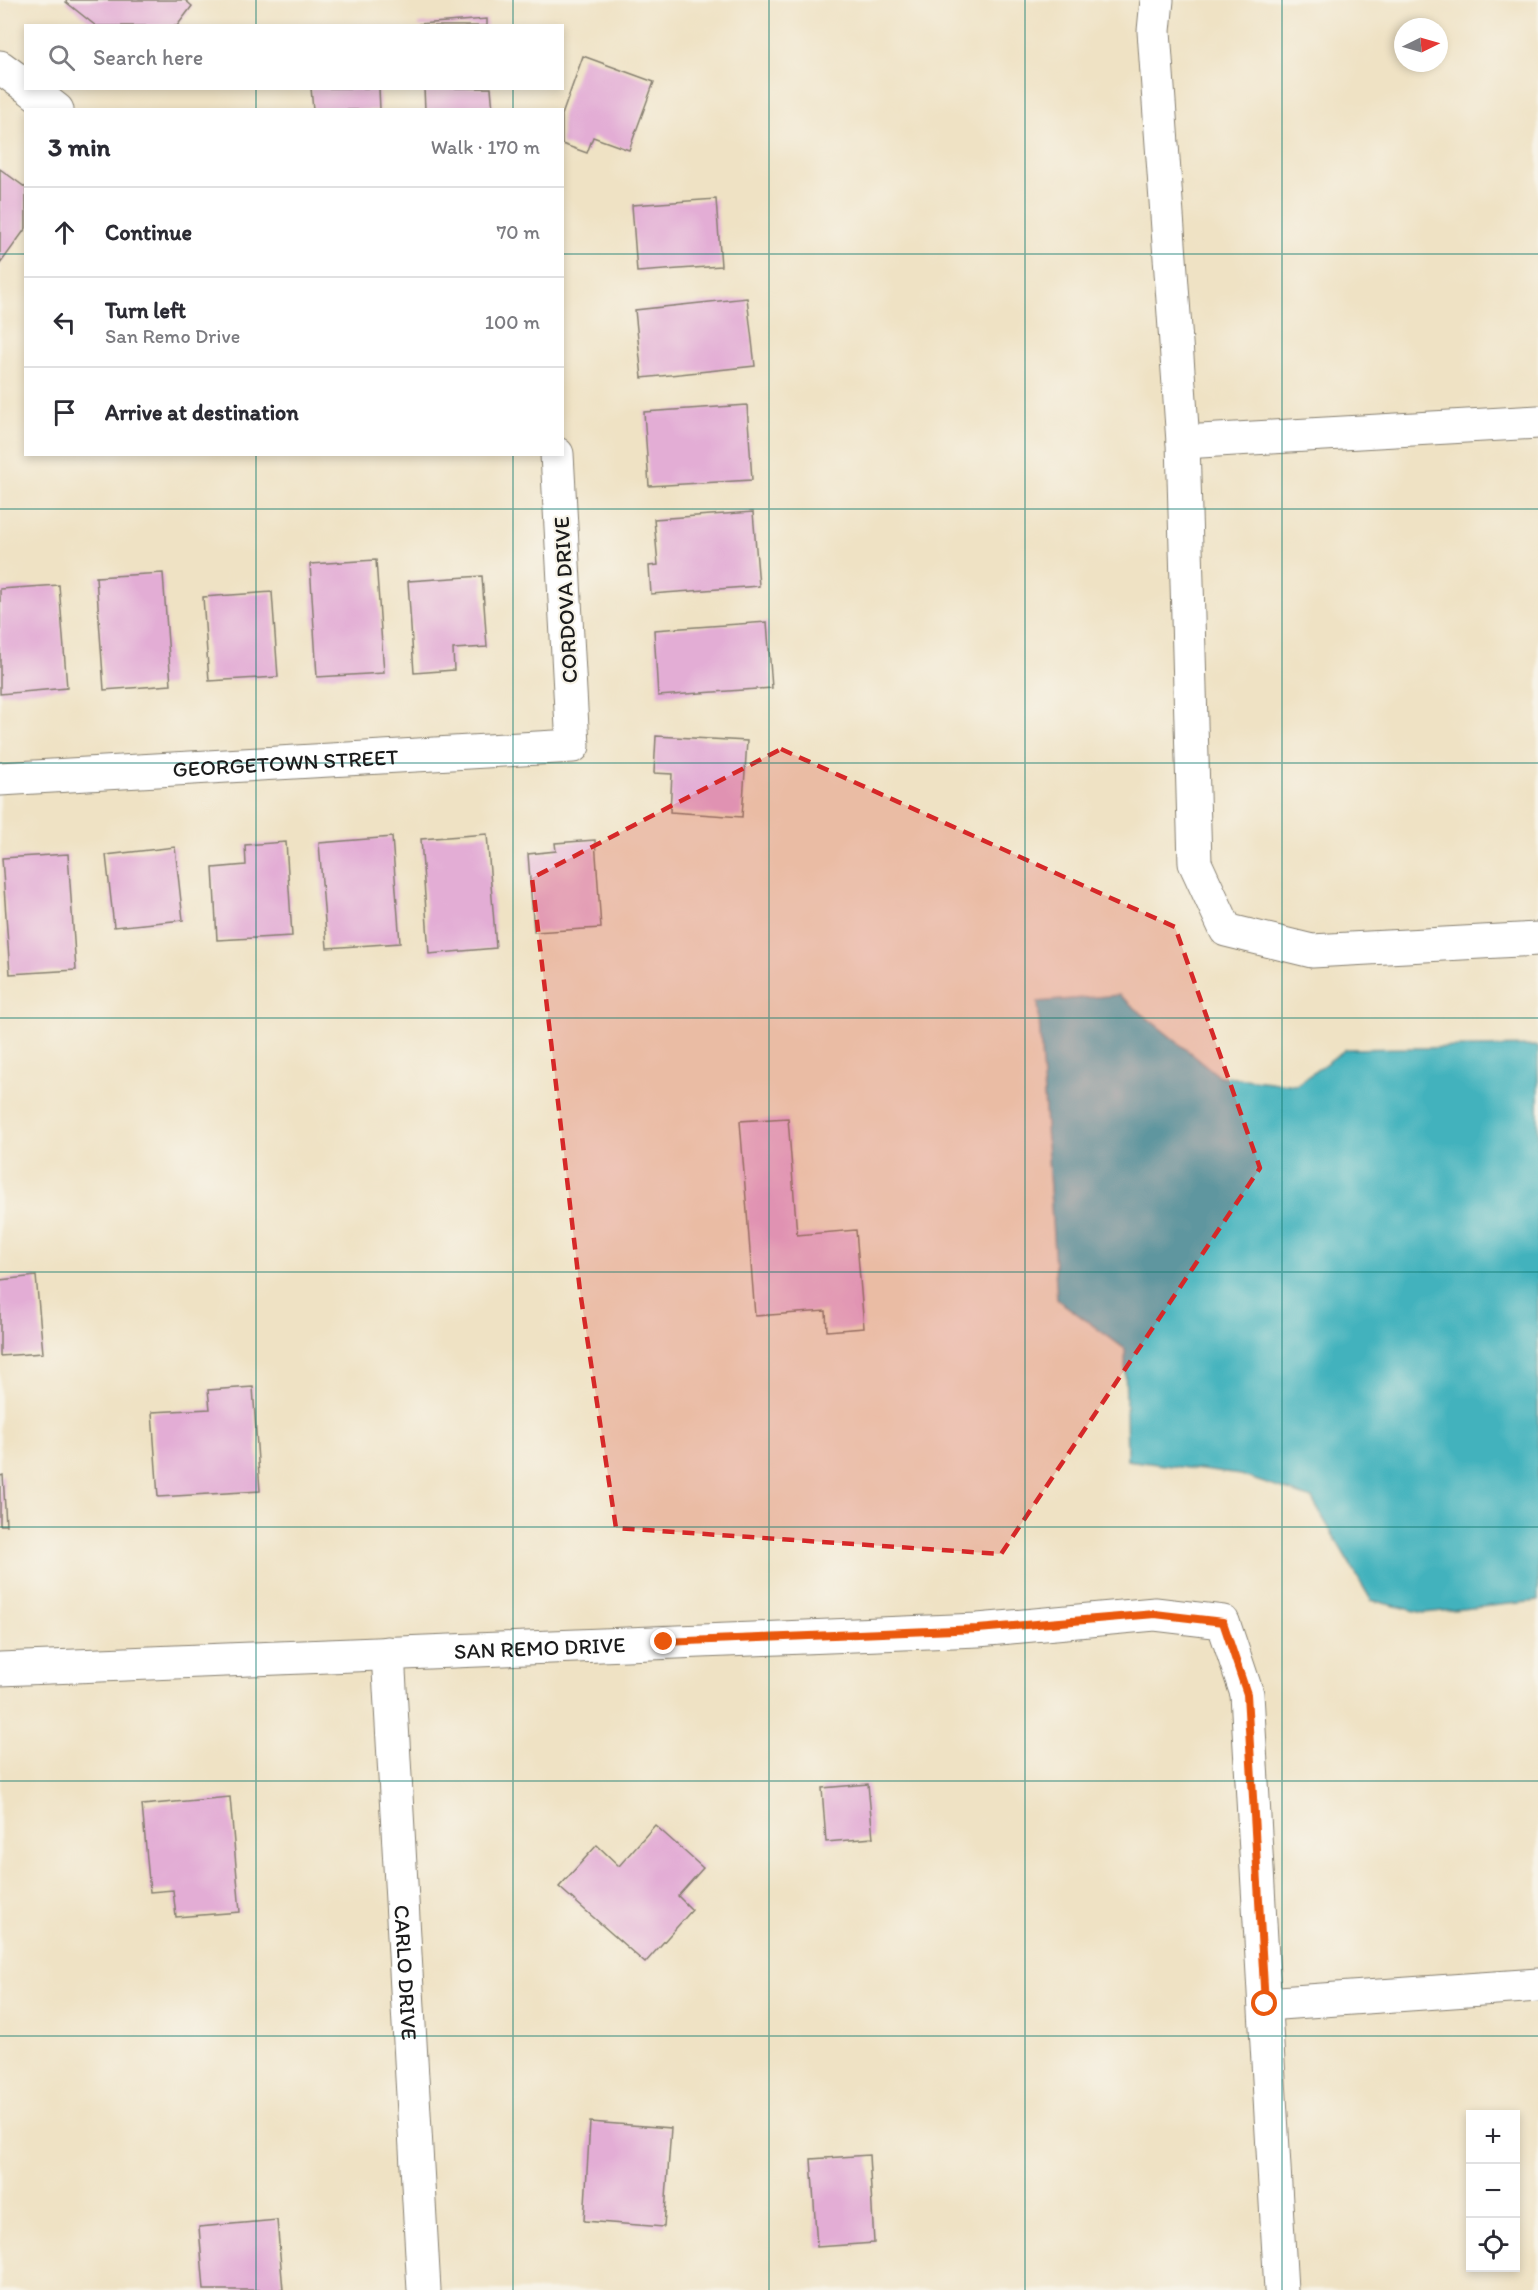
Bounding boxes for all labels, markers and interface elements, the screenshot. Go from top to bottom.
north arrow [1394,18,1448,72]
search box [24,24,564,90]
icon: search [45,41,78,74]
text: Search here [93,44,203,71]
text: 3 min [48,131,110,163]
text: Walk · 170 m [431,135,540,159]
icon: ahead [48,216,81,249]
text: Continue [105,219,192,246]
text: 70 m [496,220,540,244]
text: Turn left [105,297,186,324]
icon: left [48,306,81,339]
text: 100 m [485,310,540,334]
text: San Remo Drive [105,324,240,348]
icon: arrive [48,396,81,429]
text: Arrive at destination [105,399,299,426]
street label: CORDOVA DRIVE [548,516,583,684]
street label: GEORGETOWN STREET [172,743,400,783]
route end [650,1628,676,1654]
street label: SAN REMO DRIVE [453,1631,626,1665]
street label: CARLO DRIVE [388,1904,423,2041]
route start [1251,1990,1277,2016]
map controls [1466,2110,1520,2272]
button: + [1466,2110,1520,2164]
button: − [1466,2164,1520,2218]
button: locate [1466,2218,1520,2272]

